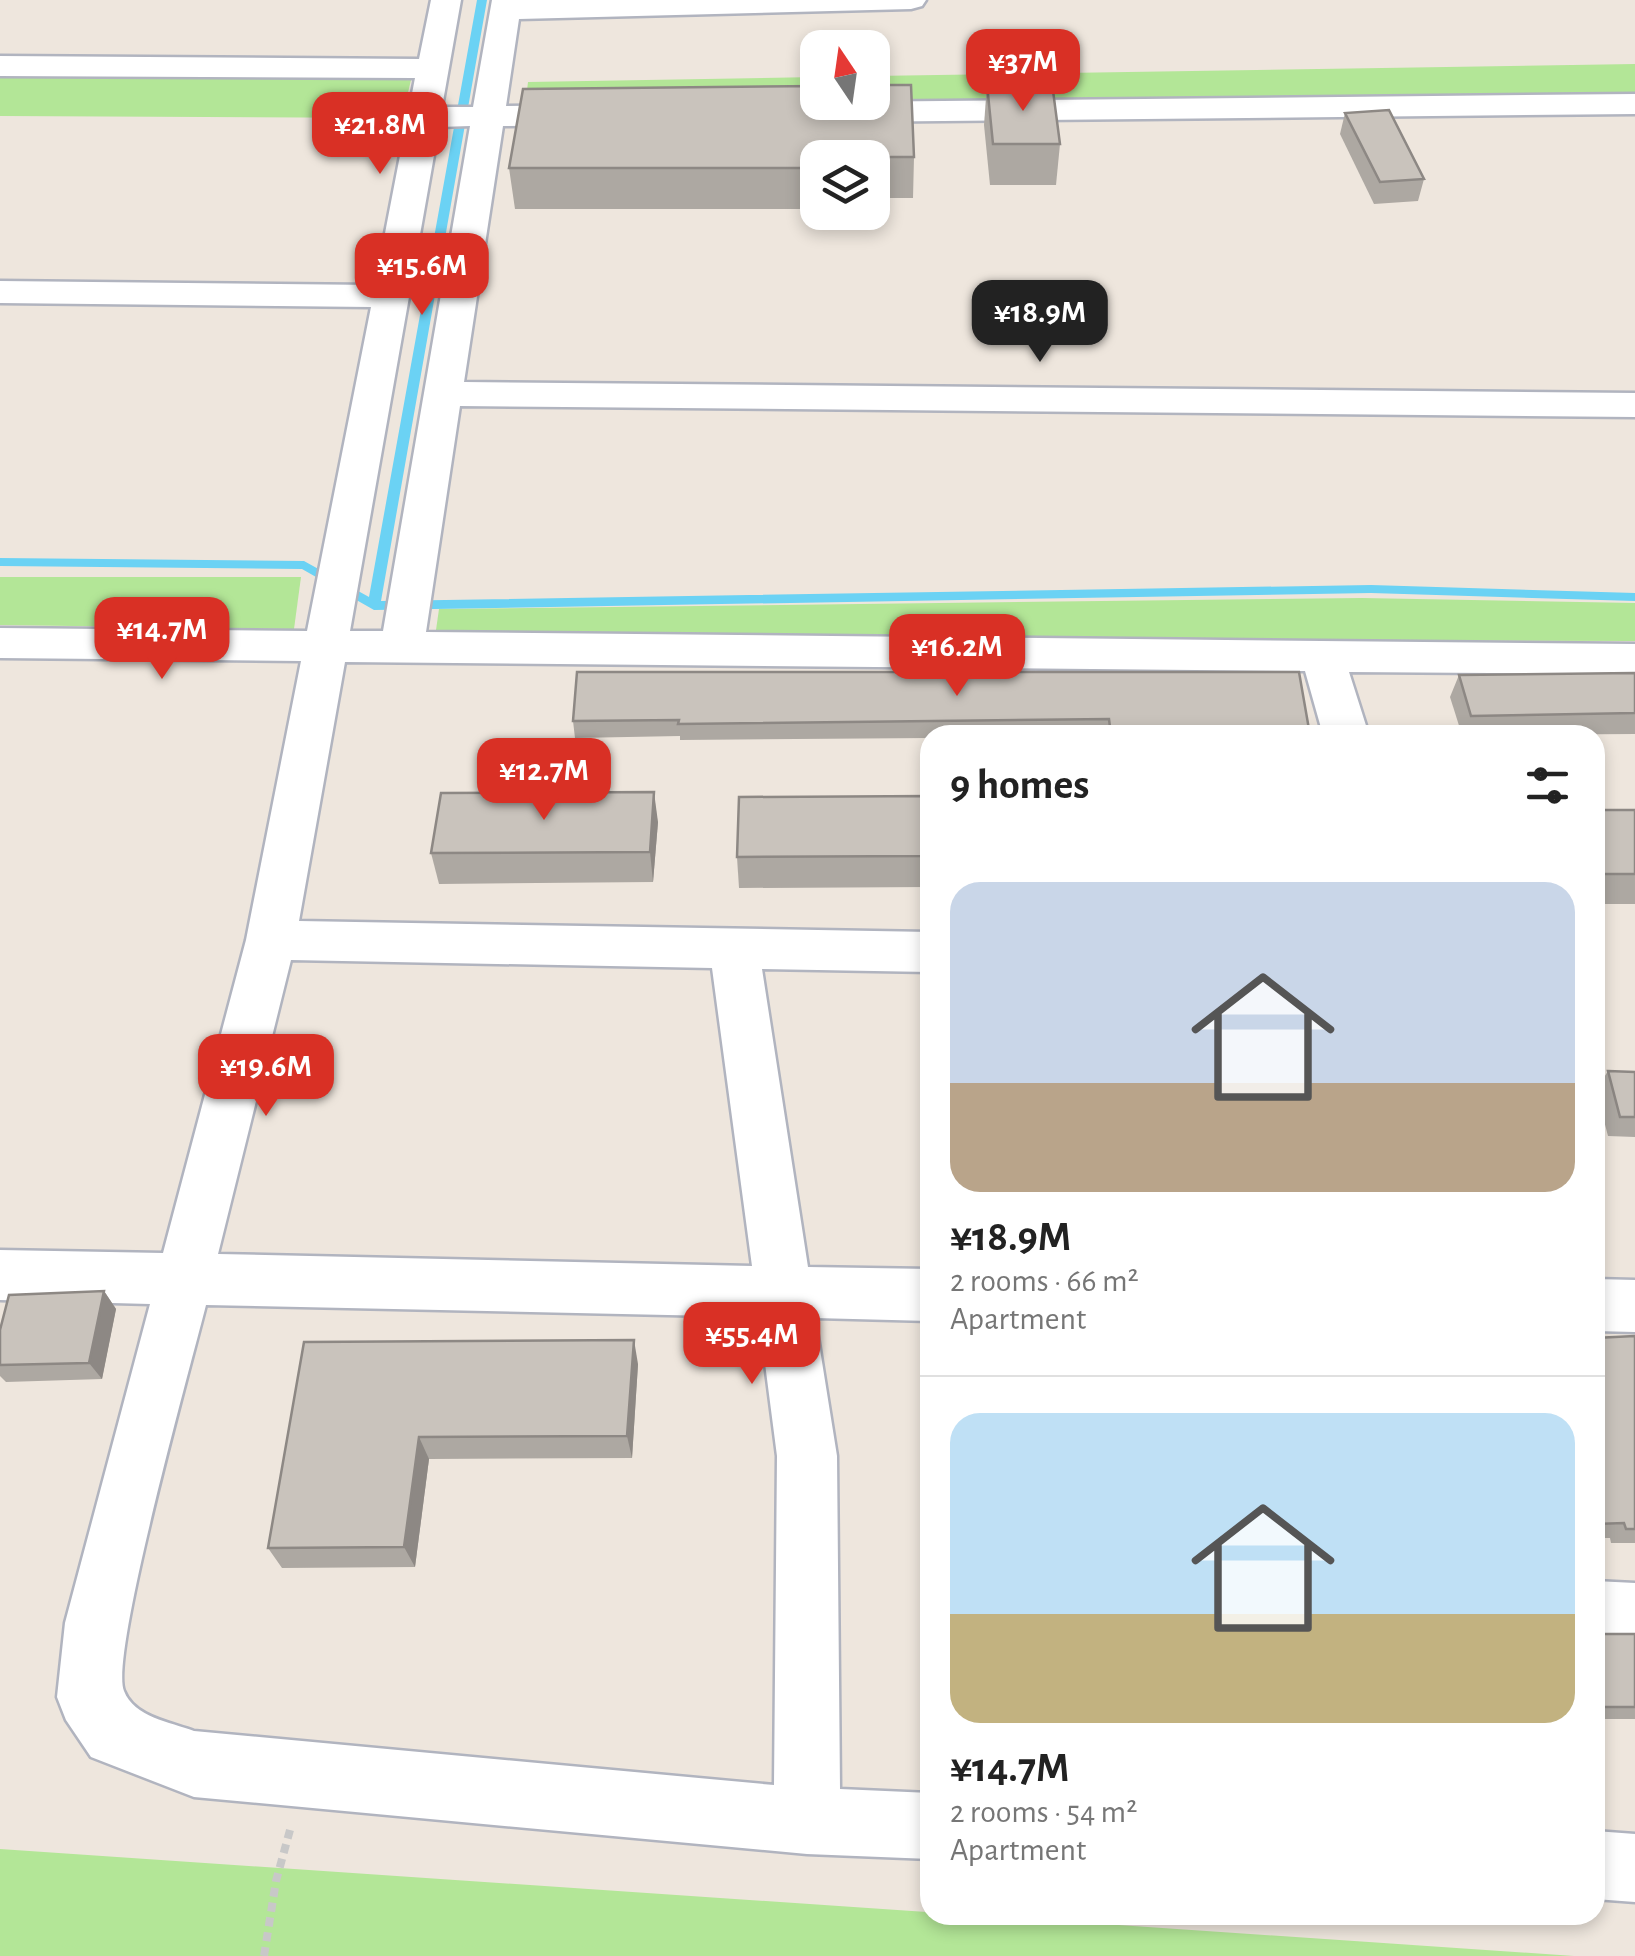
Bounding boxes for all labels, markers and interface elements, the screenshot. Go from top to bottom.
pin: ¥37M [964,29,1082,114]
north arrow [800,30,890,120]
map controls [800,30,890,230]
text: ¥37M [988,45,1058,77]
pin: ¥21.8M [299,92,461,177]
text: ¥21.8M [334,108,426,140]
button: layers [800,140,890,230]
pin: ¥15.6M [341,233,503,318]
text: ¥15.6M [377,249,467,281]
pin: ¥18.9M [959,280,1121,365]
text: ¥18.9M [994,296,1086,328]
pin: ¥14.7M [81,597,243,682]
text: ¥14.7M [116,613,208,645]
pin: ¥16.2M [876,614,1038,699]
text: ¥16.2M [911,630,1003,662]
pin: ¥12.7M [463,738,625,823]
text: ¥12.7M [499,754,589,786]
icon: filters [1520,758,1575,813]
text: 9 homes [950,764,1089,806]
icon: home [1173,947,1353,1127]
pin: ¥19.6M [185,1034,347,1119]
text: ¥19.6M [220,1050,312,1082]
text: ¥18.9M [950,1216,1071,1258]
text: 2 rooms · 66 m² [950,1265,1139,1297]
pin: ¥55.4M [671,1302,833,1387]
text: Apartment [950,1303,1086,1335]
text: ¥55.4M [705,1318,799,1350]
icon: home [1173,1478,1353,1658]
text: ¥14.7M [950,1747,1070,1789]
text: 2 rooms · 54 m² [950,1796,1137,1828]
text: Apartment [950,1834,1086,1866]

